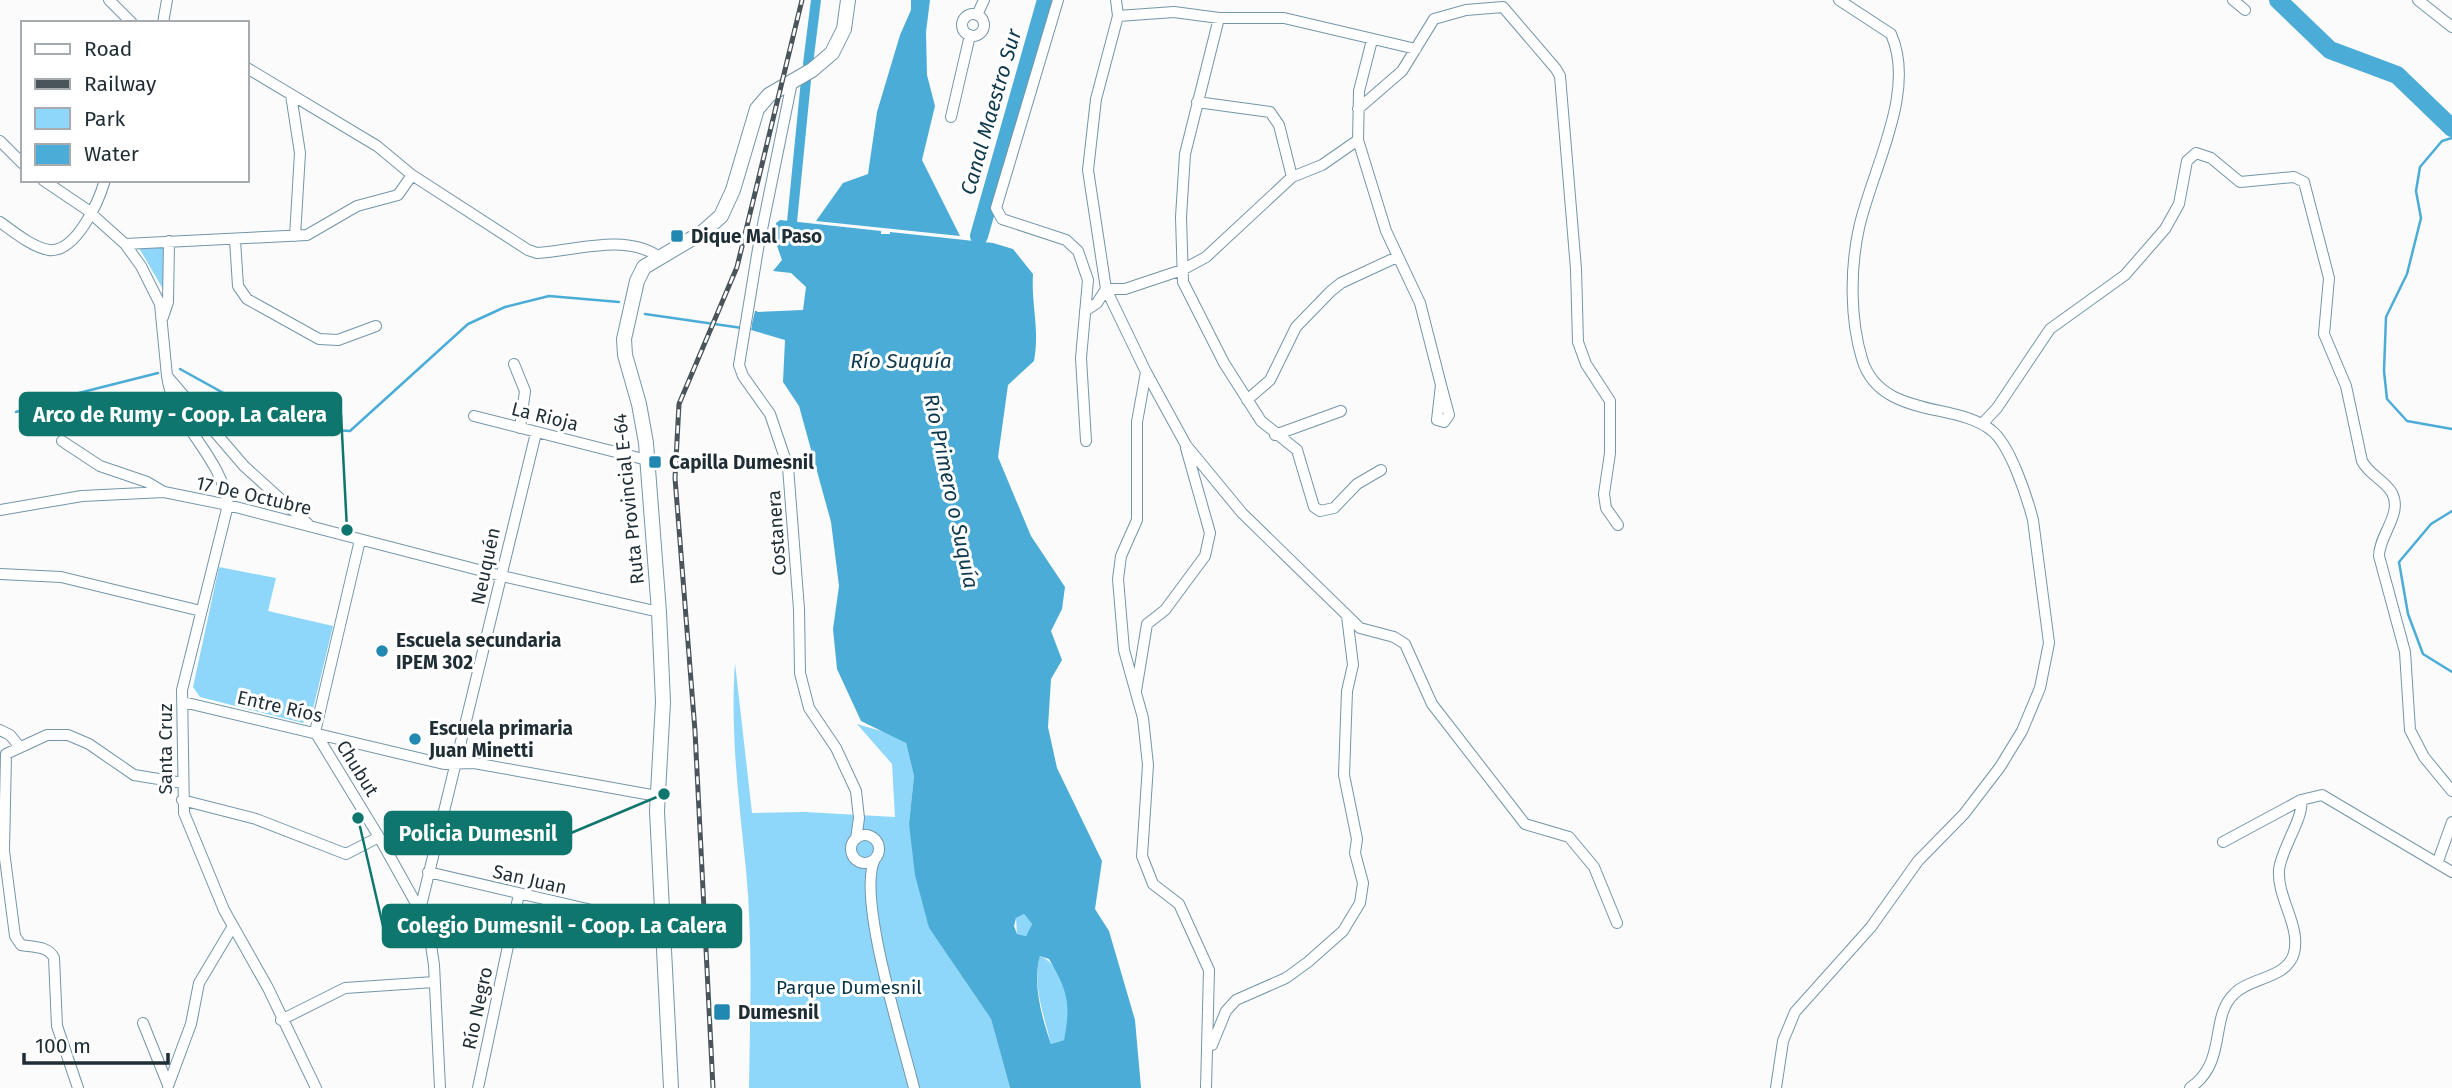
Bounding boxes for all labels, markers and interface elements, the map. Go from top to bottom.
legend [21,21,248,182]
water label: Canal Maestro Sur [955,25,1027,198]
text: Road [84,36,132,62]
text: Railway [84,71,157,97]
text: Park [84,106,126,132]
text: Water [84,141,139,167]
place label: Dique Mal Paso [691,225,822,248]
marker: Dique Mal Paso [669,228,685,244]
water label: Río Suquía [850,348,952,374]
water label: Río Primero o Suquía [918,391,984,591]
callout: Arco de Rumy - Coop. La Calera [20,393,341,435]
street label: La Rioja [509,397,581,436]
text: Arco de Rumy - Coop. La Calera [32,402,327,428]
street label: Ruta Provincial E-64 [608,412,649,586]
place label: Capilla Dumesnil [669,451,814,474]
marker: Capilla Dumesnil [647,454,663,470]
street label: 17 De Octubre [194,471,314,520]
street label: Costanera [762,489,791,577]
street label: Neuquén [466,525,505,607]
place label: Escuela secundaria IPEM 302 [396,629,561,674]
marker: Escuela secundaria IPEM 302 [374,643,390,659]
street label: Entre Ríos [235,686,325,727]
street label: Santa Cruz [154,704,177,794]
place label: Escuela primaria Juan Minetti [428,717,573,762]
marker: Escuela primaria Juan Minetti [407,731,423,747]
street label: Chubut [331,736,384,801]
callout: Policia Dumesnil [385,812,571,854]
text: Policia Dumesnil [399,821,558,847]
street label: San Juan [491,860,569,899]
callout: Colegio Dumesnil - Coop. La Calera [383,905,741,947]
text: Colegio Dumesnil - Coop. La Calera [397,913,727,939]
street label: Río Negro [458,965,497,1052]
park label: Parque Dumesnil [776,976,922,999]
place label: Dumesnil [738,1001,819,1024]
marker: Dumesnil [712,1002,732,1022]
scale bar [24,1021,168,1066]
text: 100 m [35,1033,91,1059]

